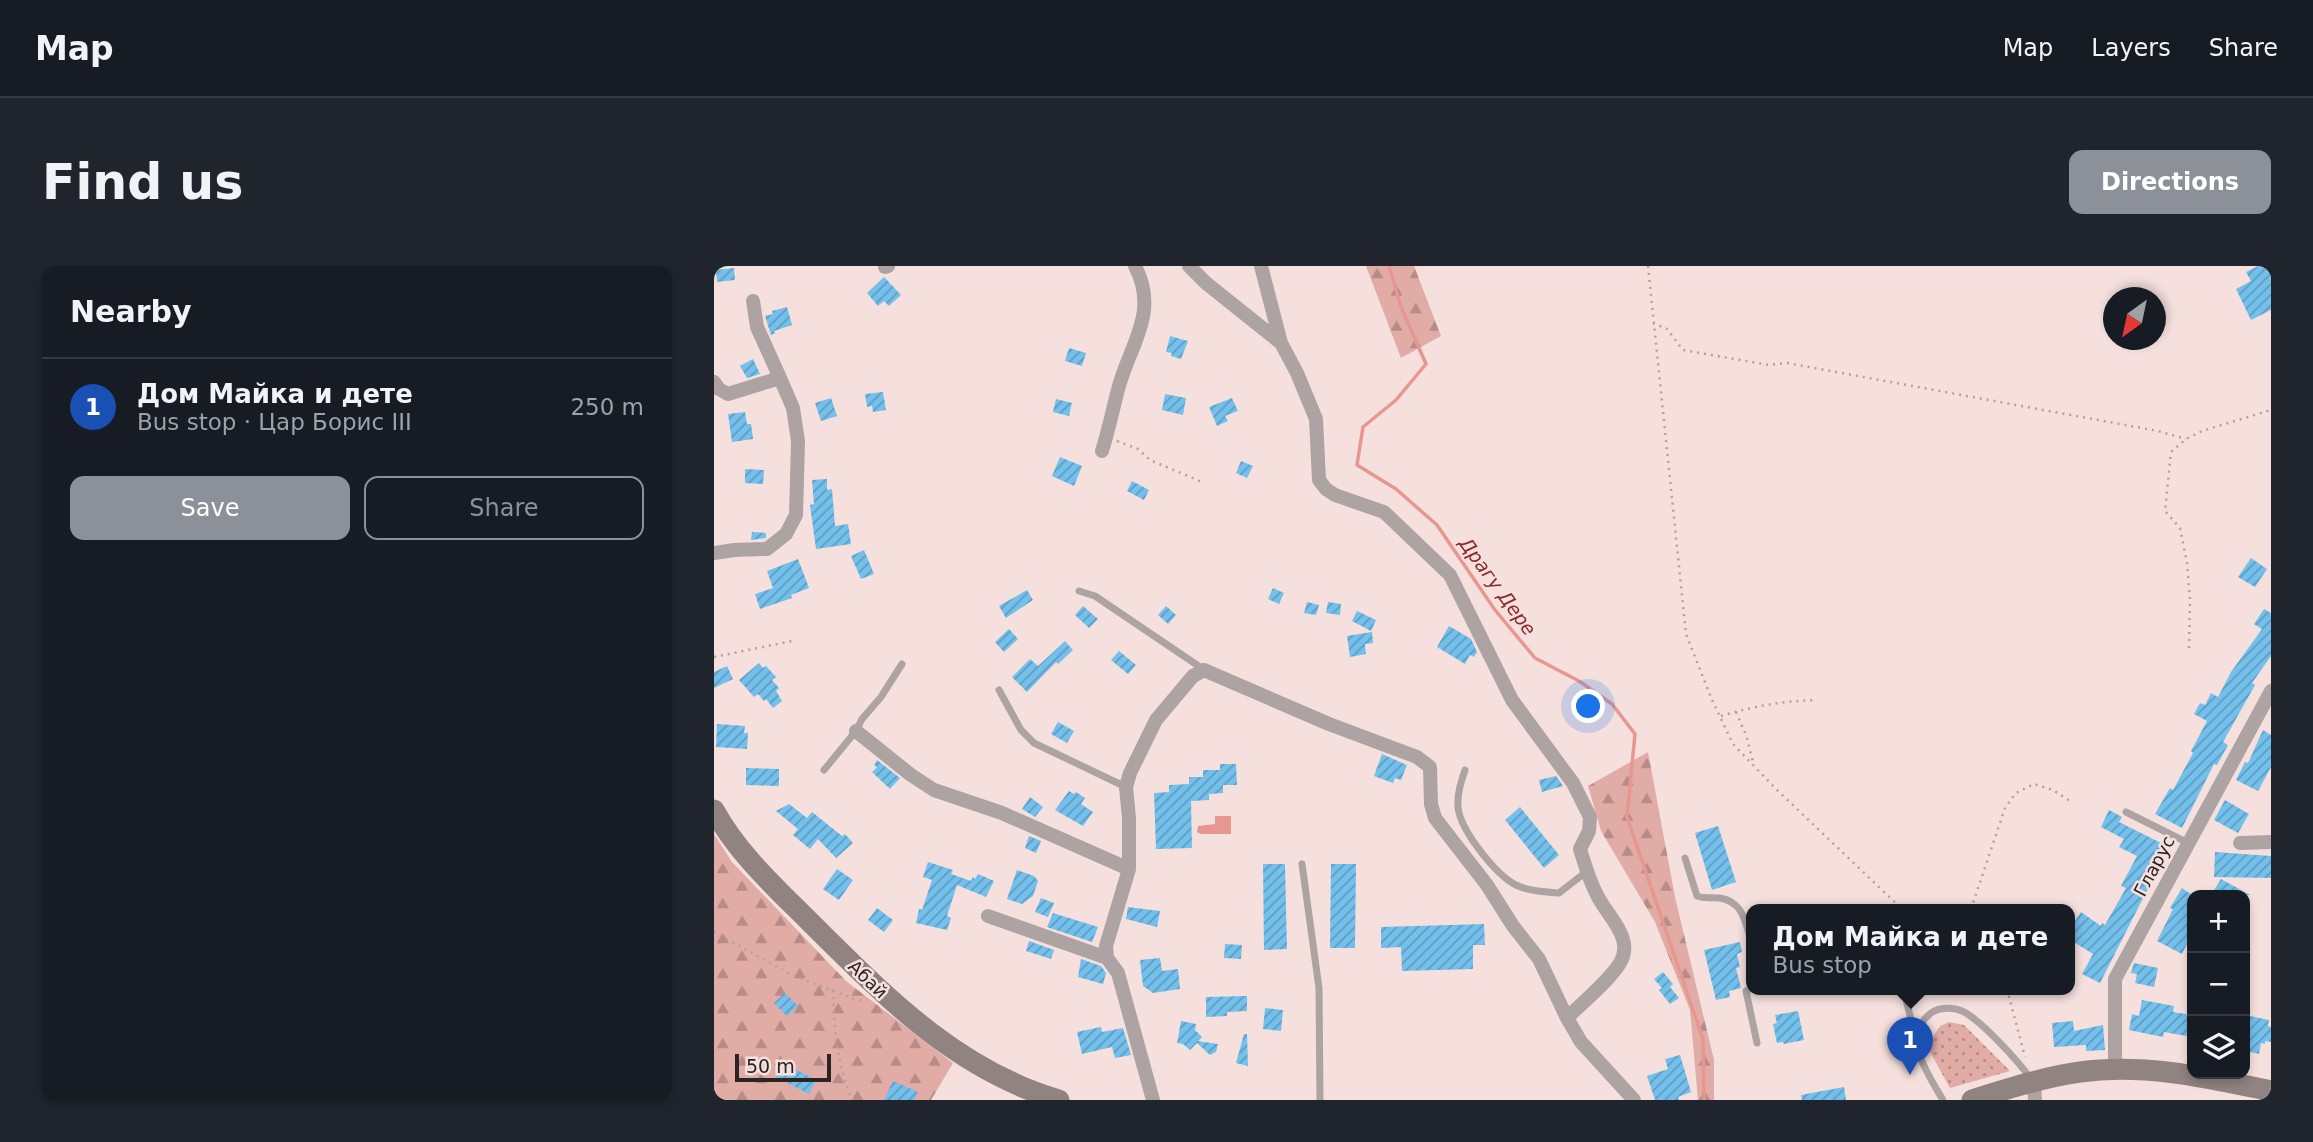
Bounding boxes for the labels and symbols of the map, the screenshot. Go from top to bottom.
north arrow [2103,287,2166,350]
water label: Драгу Дере [1454,532,1541,639]
your location [1571,689,1605,723]
street label: Гларус [2129,832,2179,900]
street label: Абай [844,955,892,1003]
pin: 1 [1887,1017,1933,1075]
scale bar [735,1051,831,1083]

